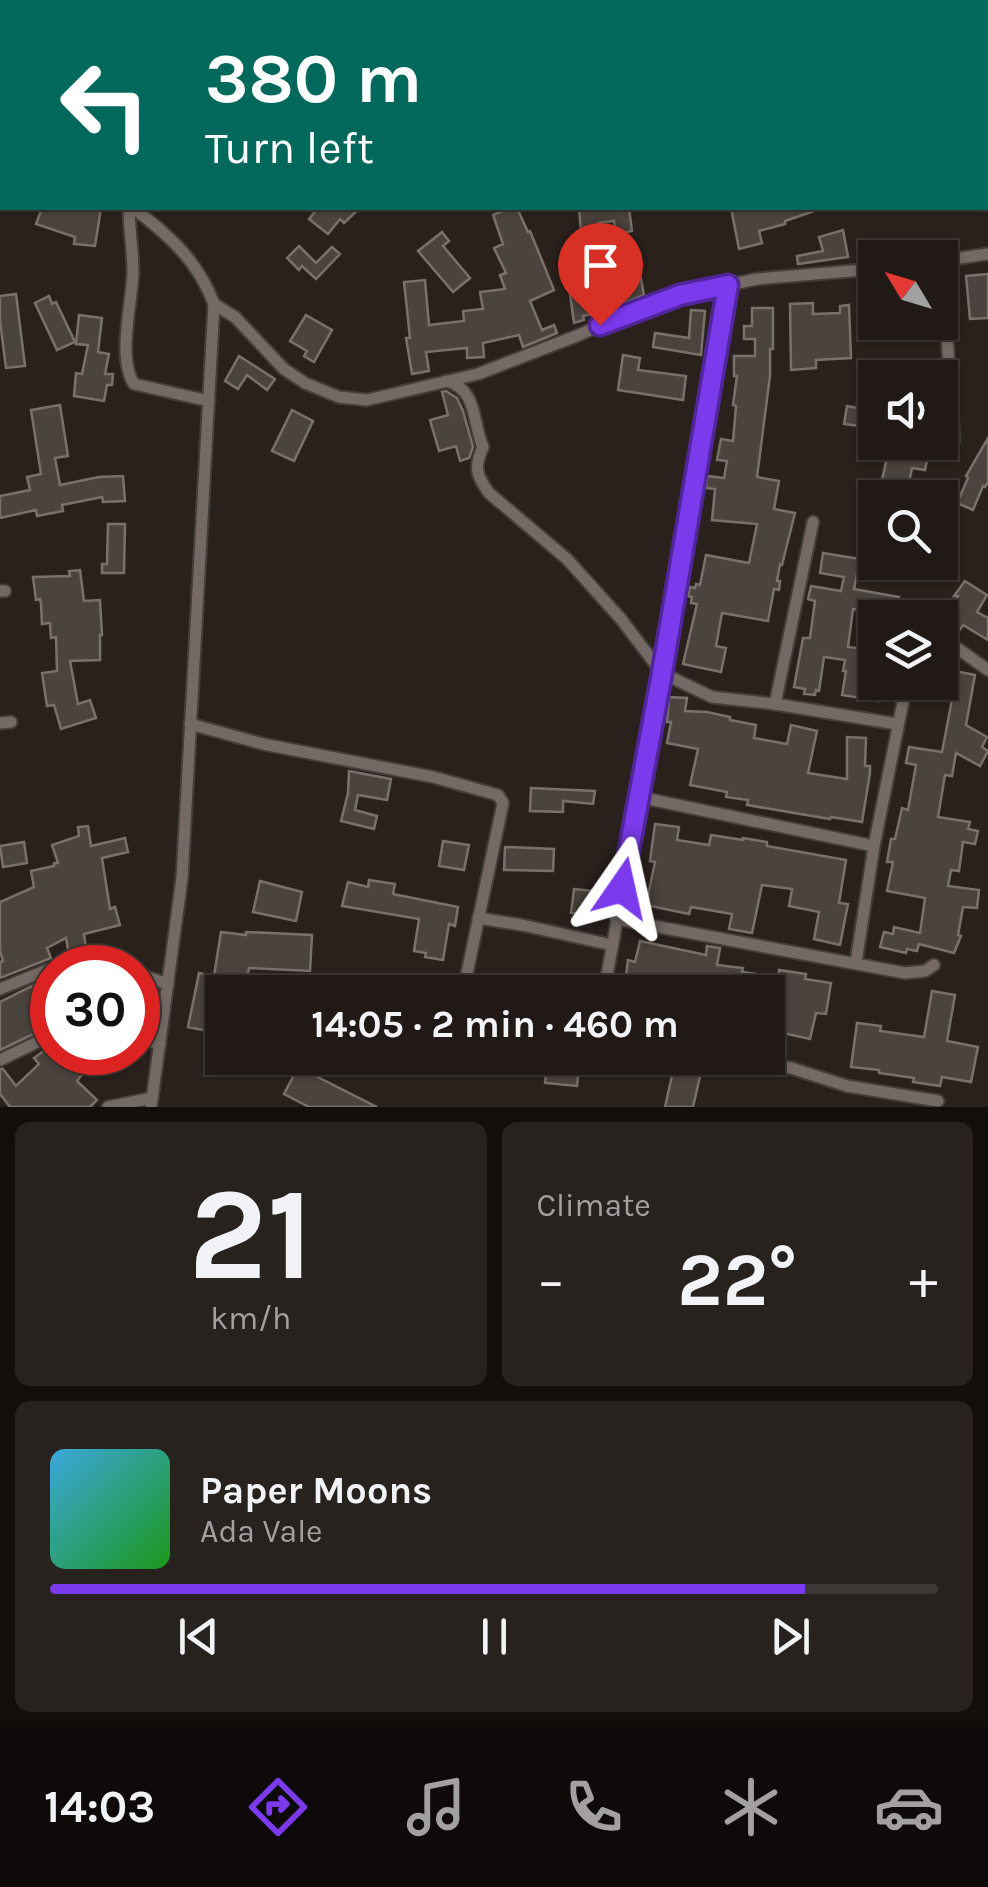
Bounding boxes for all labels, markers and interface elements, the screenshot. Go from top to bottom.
text: 380 m [205,38,422,120]
icon: left [40,40,170,170]
text: Turn left [205,122,374,174]
pin [558,223,643,326]
icon: arrive [573,238,628,293]
north arrow [858,240,958,340]
map controls [858,240,958,700]
button: sound [858,360,958,460]
button: search [858,480,958,580]
button: layers [858,600,958,700]
position arrow [570,836,674,940]
speed limit sign: 30 [30,945,160,1075]
text: 14:05 · 2 min · 460 m [311,1002,679,1047]
text: 21 [188,1159,313,1311]
text: Climate [537,1187,651,1224]
text: 22° [677,1236,797,1324]
text: − [537,1248,565,1312]
text: + [909,1248,938,1312]
text: km/h [210,1300,291,1337]
text: Paper Moons [200,1468,432,1513]
text: Ada Vale [200,1513,323,1550]
icon: previous [171,1609,226,1664]
icon: pause [467,1609,522,1664]
icon: next [763,1609,818,1664]
icon: directions [243,1772,313,1842]
icon: music [401,1772,471,1842]
icon: phone [559,1772,629,1842]
icon: climate [716,1772,786,1842]
icon: car [874,1772,944,1842]
text: 14:03 [44,1781,155,1833]

